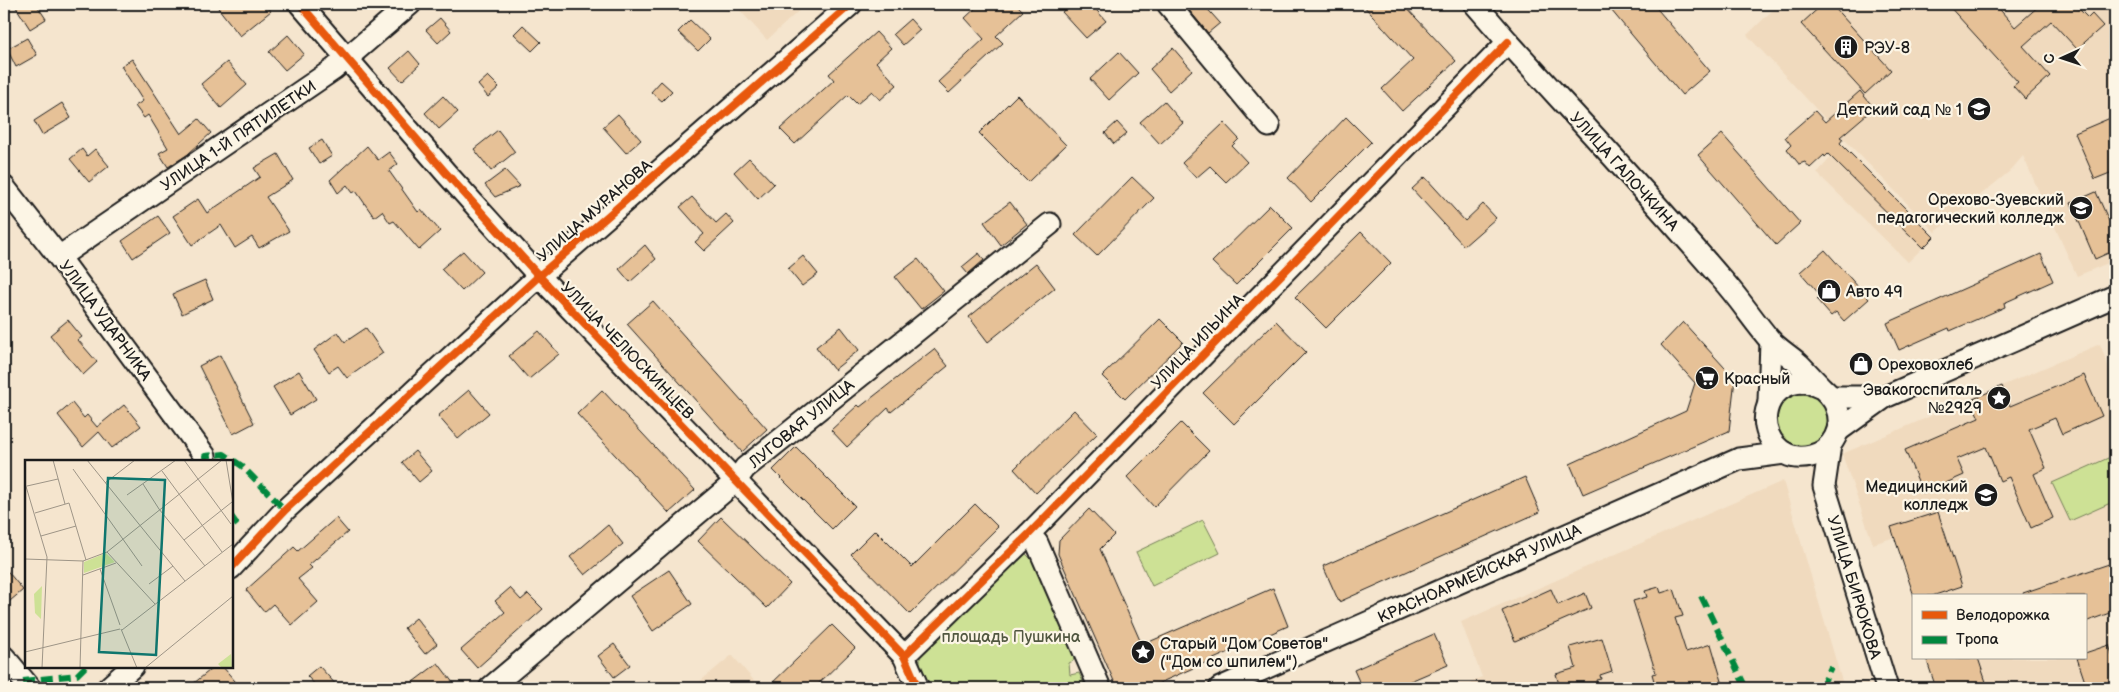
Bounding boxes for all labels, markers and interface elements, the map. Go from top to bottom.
north arrow [2036,32,2086,82]
building icon: РЭУ-8 [1833,34,1859,60]
place label: РЭУ-8 [1864,39,1910,58]
text: С [2041,53,2058,64]
street label: УЛИЦА 1-Й ПЯТИЛЕТКИ [158,77,320,195]
school or university icon: Детский сад № 1 [1966,96,1992,122]
place label: Детский сад № 1 [1837,101,1962,120]
street label: УЛИЦА ГАЛОЧКИНА [1566,109,1682,235]
street label: УЛИЦА МУРАНОВА [534,156,656,266]
place label: Орехово-Зуевский педагогический колледж [1877,191,2065,228]
school or university icon: Орехово-Зуевский педагогический колледж [2068,195,2094,221]
street label: УЛИЦА УДАРНИКА [55,257,155,385]
street label: УЛИЦА ЧЕЛЮСКИНЦЕВ [556,278,697,424]
shop icon: Авто 49 [1816,278,1842,304]
place label: Авто 49 [1845,283,1903,302]
street label: УЛИЦА ИЛЬИНА [1148,290,1248,394]
shop icon: Ореховохлеб [1848,351,1874,377]
place label: Ореховохлеб [1878,356,1974,375]
supermarket icon: Красный [1694,365,1720,391]
place label: Красный [1724,370,1790,389]
street label: ЛУГОВАЯ УЛИЦА [745,376,859,473]
place label: Эвакогоспиталь №2929 [1863,381,1982,418]
place icon: Эвакогоспиталь №2929 [1986,385,2012,411]
inset map [25,460,232,667]
place label: Медицинский колледж [1865,478,1969,515]
school or university icon: Медицинский колледж [1973,482,1999,508]
street label: УЛИЦА БИРЮКОВА [1823,513,1884,662]
street label: КРАСНОАРМЕЙСКАЯ УЛИЦА [1375,521,1584,628]
legend [1912,594,2086,660]
text: Велодорожка [1956,606,2050,625]
park label: площадь Пушкина [942,628,1081,647]
text: Тропа [1956,630,1999,649]
place label: Старый "Дом Советов" ("Дом со шпилем") [1160,635,1328,672]
place icon: Старый "Дом Советов" ("Дом со шпилем") [1130,639,1156,665]

